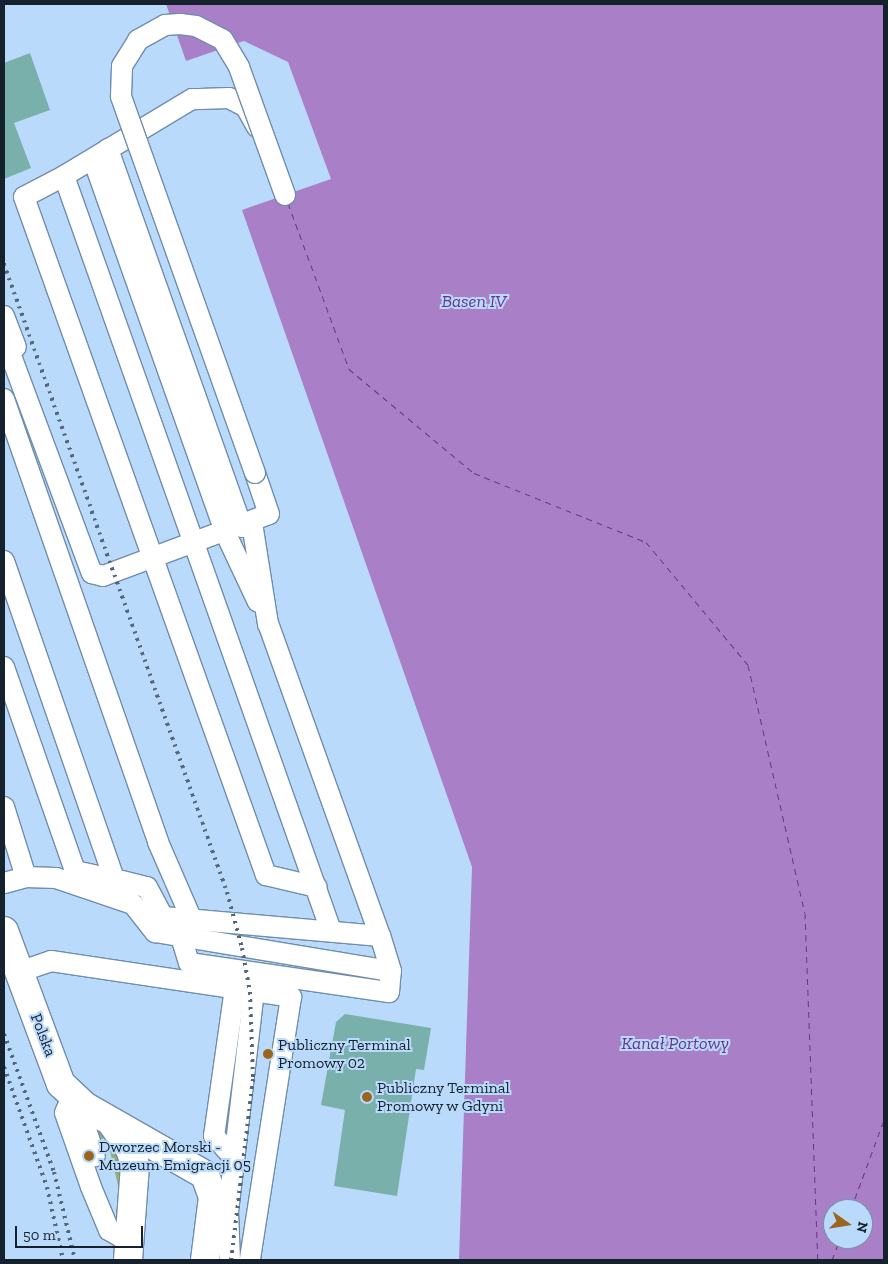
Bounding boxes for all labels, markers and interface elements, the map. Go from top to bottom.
water label: Basen IV [441,290,507,312]
street label: Polska [26,1011,60,1059]
water label: Kanał Portowy [621,1032,729,1054]
place label: Publiczny Terminal Promowy 02 [278,1035,411,1073]
marker: Publiczny Terminal Promowy 02 [262,1048,274,1060]
place label: Publiczny Terminal Promowy w Gdyni [377,1078,510,1116]
marker: Publiczny Terminal Promowy w Gdyni [361,1091,373,1103]
place label: Dworzec Morski - Muzeum Emigracji 05 [99,1137,251,1175]
marker: Dworzec Morski - Muzeum Emigracji 05 [83,1150,95,1162]
north arrow [823,1199,873,1249]
scale bar [18,1216,145,1248]
text: N [853,1220,872,1234]
text: 50 m [23,1226,56,1244]

